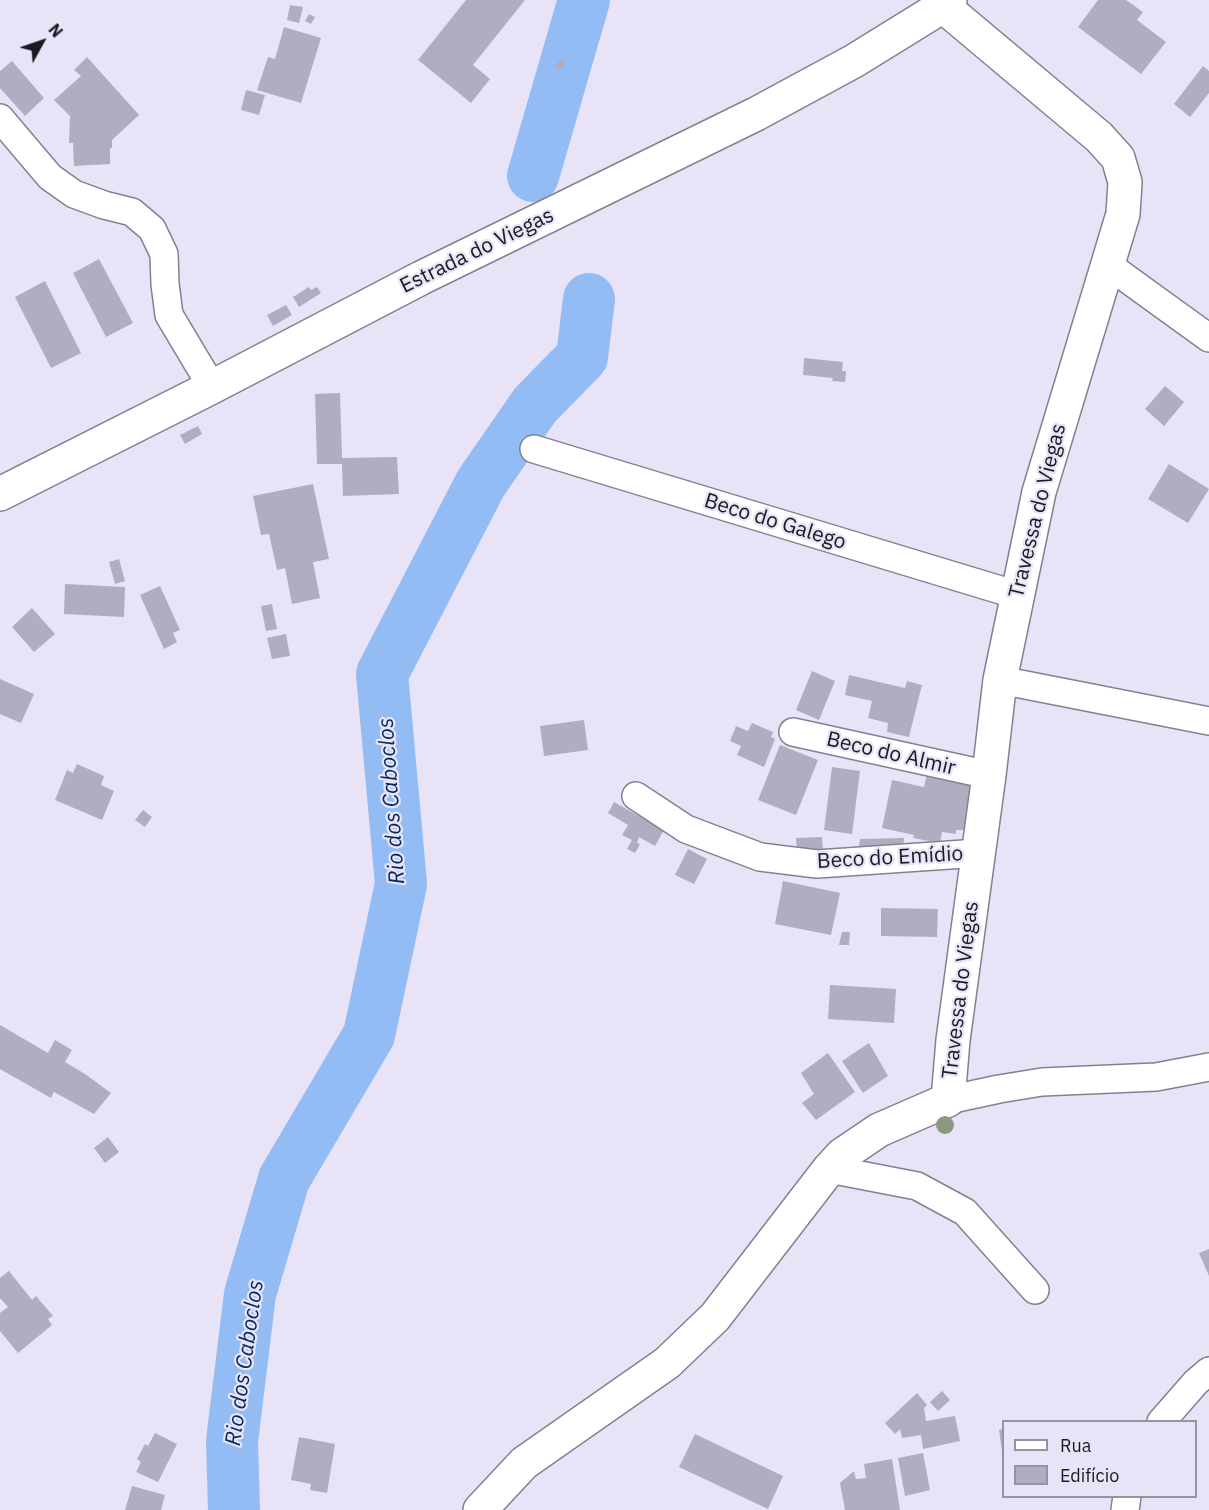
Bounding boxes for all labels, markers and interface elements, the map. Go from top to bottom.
north arrow [12,12,72,72]
text: N [44,20,67,41]
street label: Estrada do Viegas [396,203,558,299]
street label: Travessa do Viegas [1004,421,1072,601]
street label: Beco do Galego [701,488,849,556]
water label: Rio dos Caboclos [373,717,411,885]
street label: Beco do Almir [824,727,958,781]
street label: Beco do Emídio [816,842,964,874]
street label: Travessa do Viegas [938,900,984,1080]
water label: Rio dos Caboclos [220,1279,270,1447]
legend [1002,1420,1197,1498]
text: Rua [1060,1434,1091,1457]
text: Edifício [1060,1464,1119,1487]

